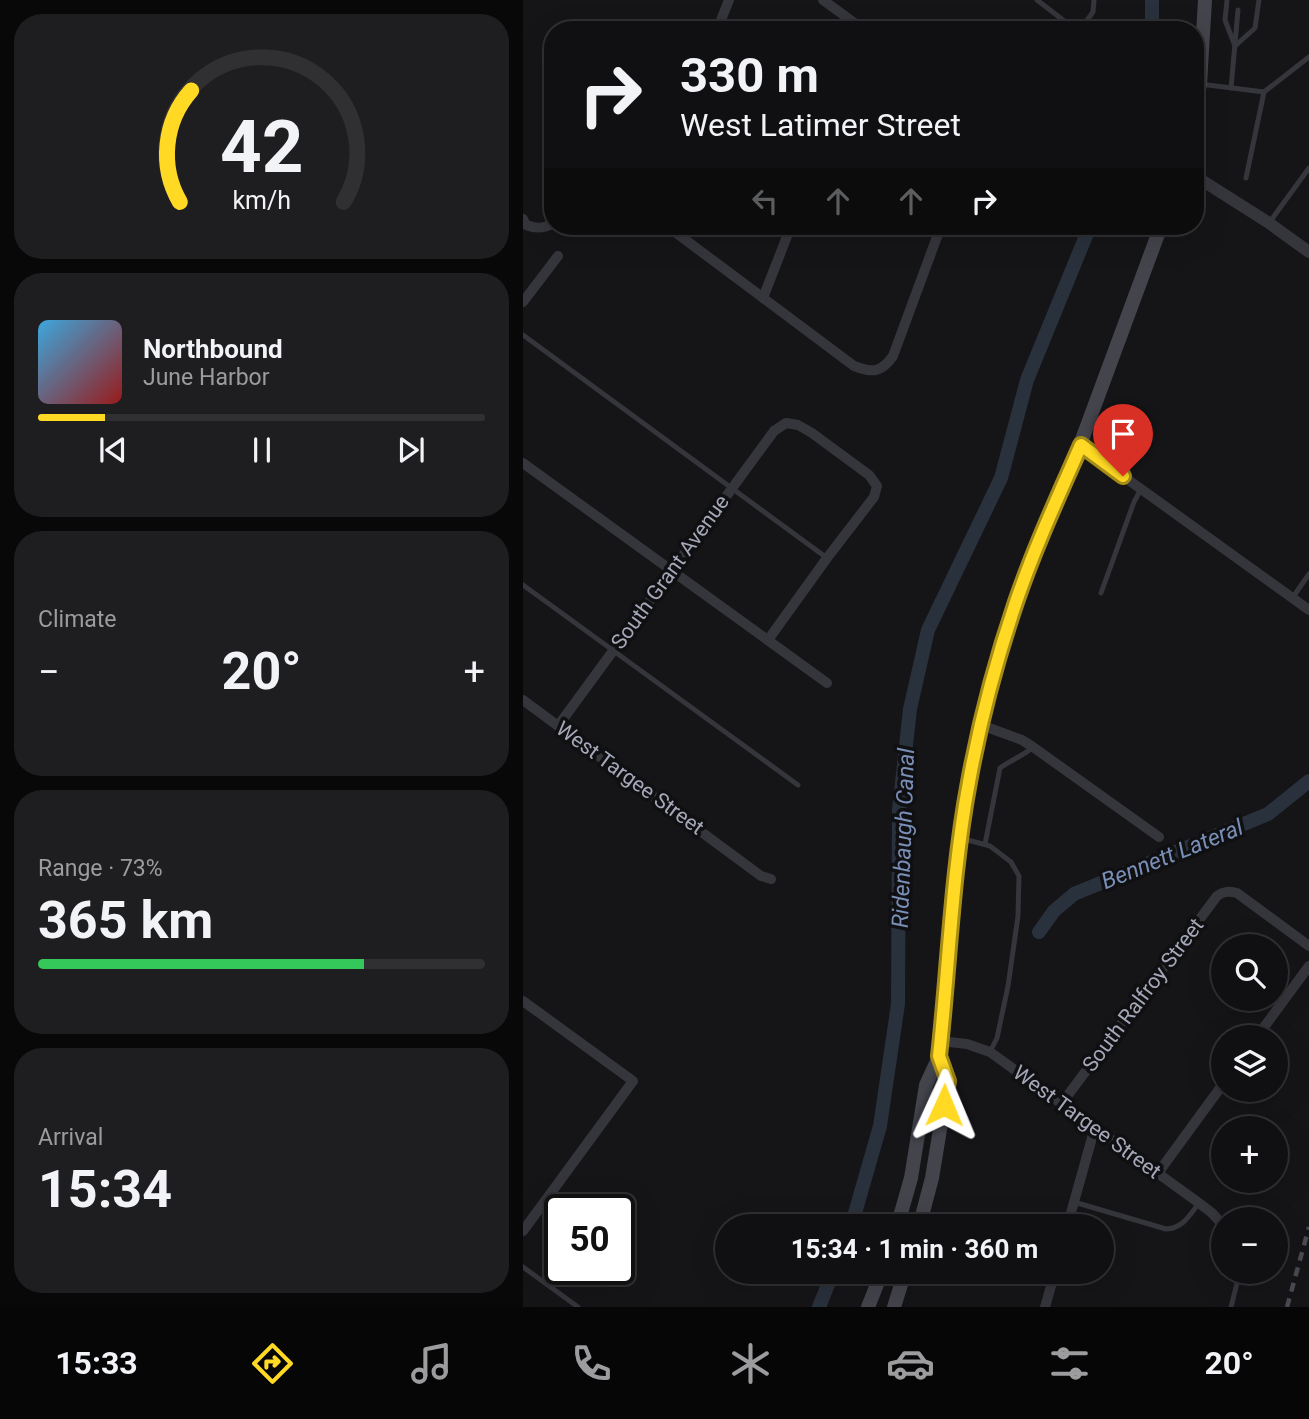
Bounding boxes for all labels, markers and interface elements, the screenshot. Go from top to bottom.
text: 330 m [680,47,819,104]
icon: right [565,49,656,140]
text: 42 [220,105,303,191]
text: West Latimer Street [680,106,961,144]
icon: left [746,182,784,220]
icon: ahead [819,182,857,220]
icon: ahead [892,182,930,220]
icon: right [965,182,1003,220]
text: km/h [232,186,291,215]
text: Northbound [143,334,283,364]
text: June Harbor [143,364,270,391]
pin [1093,404,1153,476]
icon: arrive [1104,415,1142,453]
icon: previous [94,431,132,469]
icon: pause [243,431,281,469]
icon: next [392,431,430,469]
street label: South Grant Avenue [606,490,734,654]
text: Climate [38,606,117,633]
text: 20° [222,641,302,702]
text: − [38,650,60,694]
text: + [463,650,485,694]
street label: West Targee Street [552,716,708,840]
water label: Ridenbaugh Canal [887,747,920,928]
water label: Bennett Lateral [1097,814,1247,895]
text: Range · 73% [38,855,163,882]
text: 365 km [38,890,213,951]
street label: South Ralfroy Street [1078,914,1209,1076]
map controls [1211,934,1288,1284]
button: search [1211,934,1288,1011]
button: layers [1211,1025,1288,1102]
street label: West Targee Street [1009,1060,1165,1184]
position arrow [907,1068,981,1142]
button: + [1211,1116,1288,1193]
text: Arrival [38,1124,103,1151]
text: 15:34 [38,1159,172,1220]
speed limit sign: 50 [544,1194,635,1285]
button: − [1211,1207,1288,1284]
text: 15:34 · 1 min · 360 m [791,1234,1038,1264]
icon: directions [248,1339,297,1388]
icon: music [407,1339,456,1388]
icon: phone [567,1339,616,1388]
icon: climate [726,1339,775,1388]
icon: car [886,1339,935,1388]
icon: filters [1045,1339,1094,1388]
text: 15:33 [55,1344,138,1382]
text: 20° [1205,1344,1254,1382]

